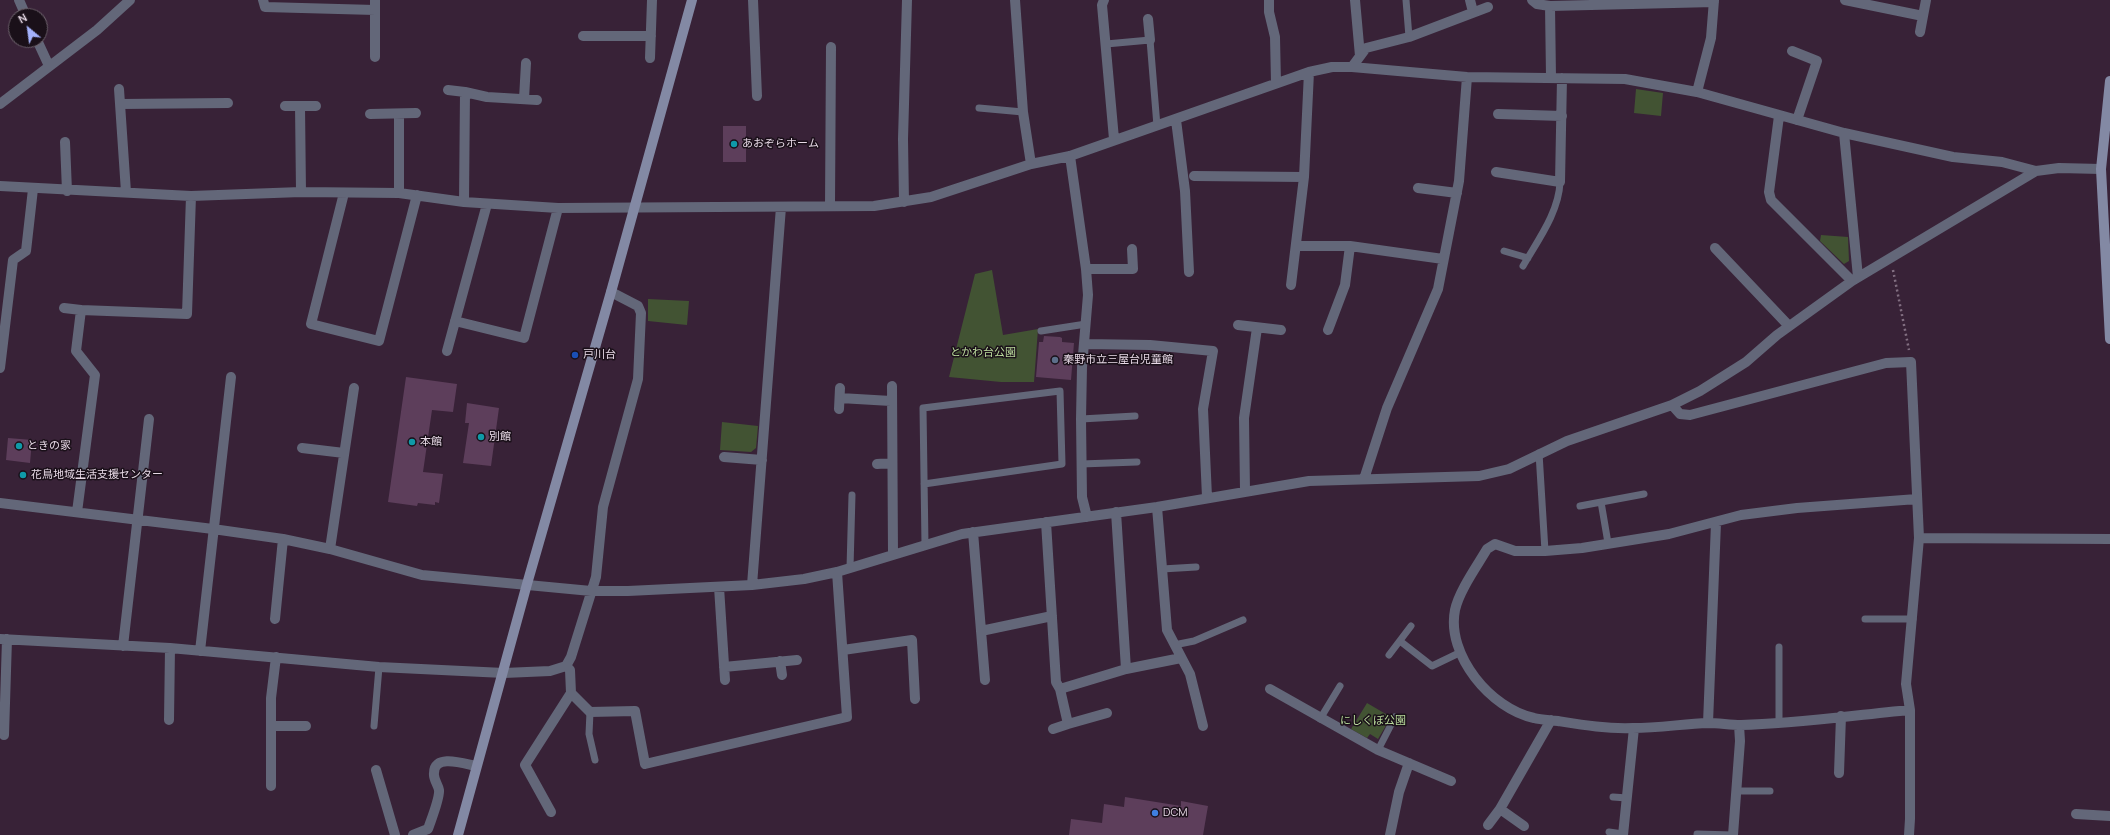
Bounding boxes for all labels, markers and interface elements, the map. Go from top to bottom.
north arrow [8,8,48,48]
text: N [15,9,30,26]
place label: あおぞらホーム [742,137,819,151]
marker: あおぞらホーム [729,139,739,149]
park label: とかわ台公園 [950,346,1016,360]
place label: 戸川台 [583,348,616,362]
marker: 戸川台 [570,350,580,360]
place label: 秦野市立三屋台児童館 [1063,353,1173,367]
marker: 秦野市立三屋台児童館 [1050,355,1060,365]
place label: 別館 [489,430,511,444]
marker: 別館 [476,432,486,442]
place label: 本館 [420,435,442,449]
marker: 本館 [407,437,417,447]
place label: ときの家 [27,439,71,453]
marker: ときの家 [14,441,24,451]
place label: 花鳥地域生活支援センター [31,468,163,482]
marker: 花鳥地域生活支援センター [18,470,28,480]
park label: にしくぼ公園 [1340,714,1406,728]
place label: DCM [1163,806,1188,820]
marker: DCM [1150,808,1160,818]

